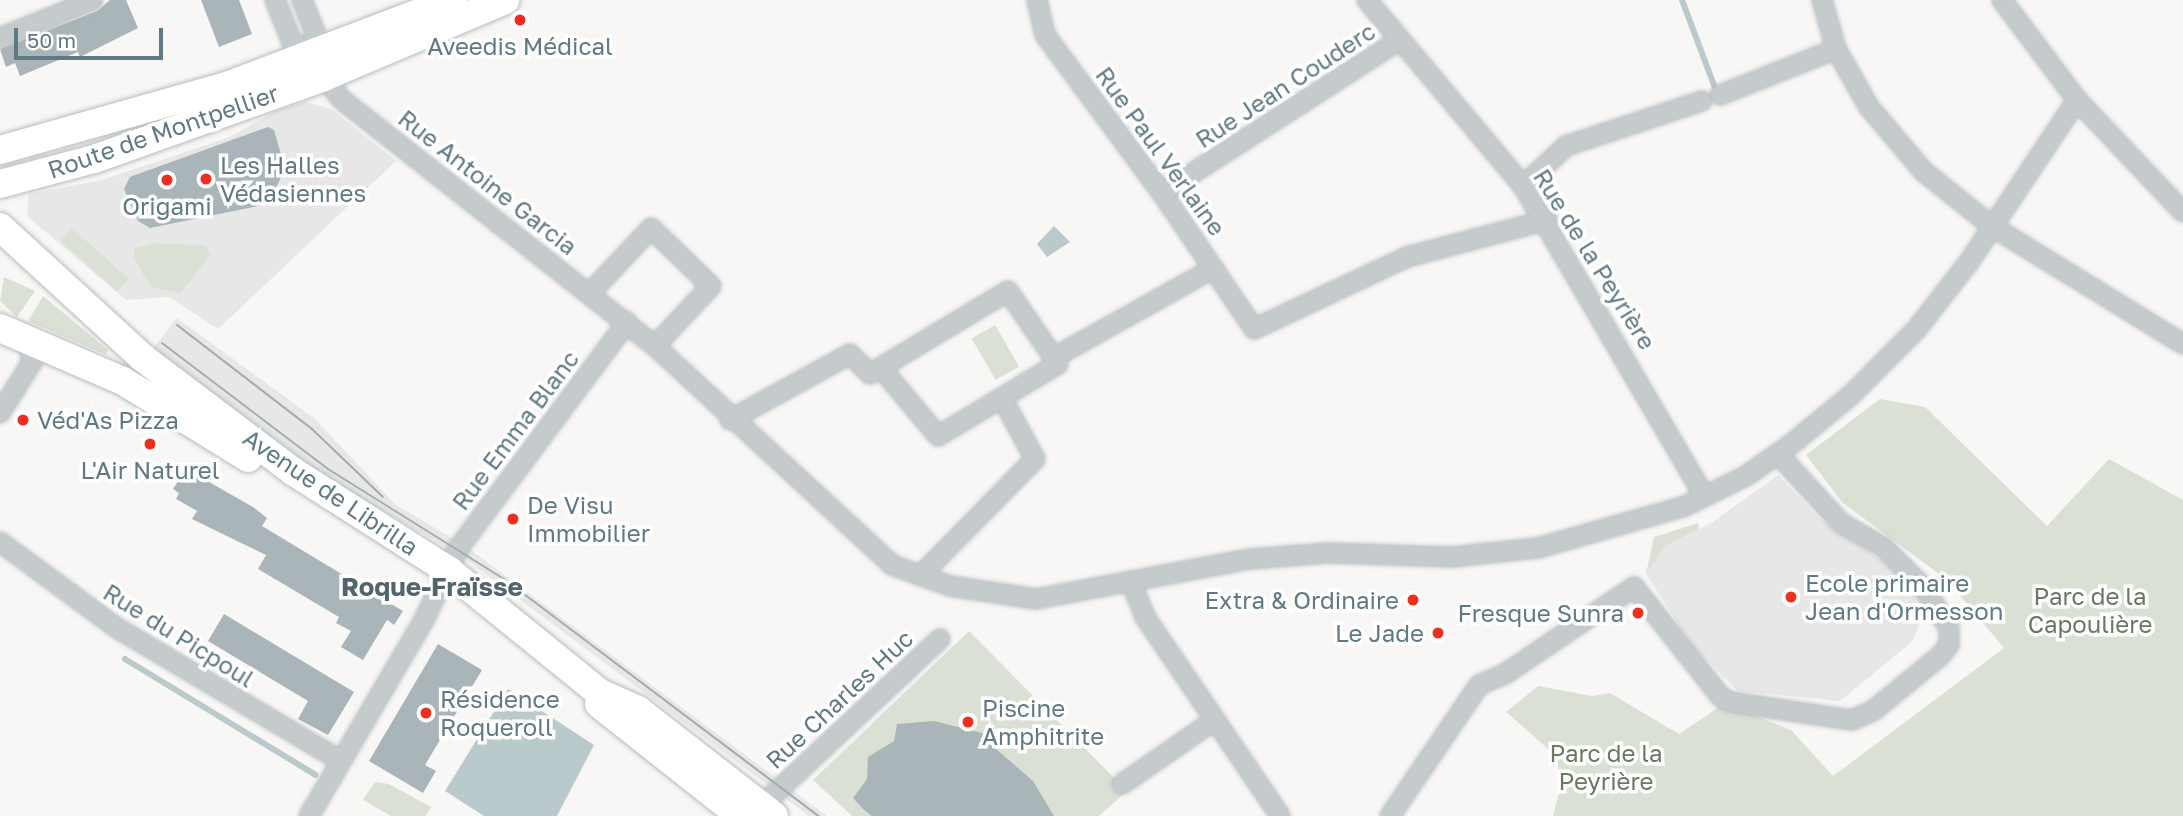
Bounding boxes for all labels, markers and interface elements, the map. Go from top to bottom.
marker: Aveedis Médical [512,12,528,28]
scale bar [18,14,166,58]
street label: Rue Jean Couderc [1190,16,1380,154]
text: 50 m [27,27,76,53]
place label: Aveedis Médical [427,32,613,60]
street label: Rue Paul Verlaine [1090,61,1232,241]
street label: Route de Montpellier [44,78,282,184]
street label: Rue Antoine Garcia [393,103,583,261]
place label: Les Halles Védasiennes [220,151,366,207]
street label: Rue de la Peyrière [1528,163,1662,355]
marker: Les Halles Védasiennes [198,171,214,187]
marker: Origami [159,172,175,188]
place label: Origami [122,192,212,220]
street label: Rue Emma Blanc [446,345,584,515]
place label: Véd'As Pizza [37,406,179,434]
marker: Véd'As Pizza [15,412,31,428]
street label: Avenue de Librilla [238,423,424,561]
marker: L'Air Naturel [142,436,158,452]
place label: L'Air Naturel [81,456,219,484]
place label: De Visu Immobilier [527,491,650,547]
marker: De Visu Immobilier [505,511,521,527]
place label: Ecole primaire Jean d'Ormesson [1805,569,2003,625]
district label: Roque-Fraïsse [341,571,523,603]
street label: Rue du Picpoul [98,577,260,693]
park label: Parc de la Capoulière [2028,582,2152,638]
place label: Extra & Ordinaire [1204,586,1399,614]
marker: Ecole primaire Jean d'Ormesson [1783,589,1799,605]
marker: Extra & Ordinaire [1405,592,1421,608]
place label: Fresque Sunra [1457,599,1624,627]
marker: Fresque Sunra [1630,605,1646,621]
place label: Le Jade [1335,619,1424,647]
street label: Rue Charles Huc [760,624,918,774]
marker: Le Jade [1430,625,1446,641]
place label: Résidence Roqueroll [440,685,560,741]
place label: Piscine Amphitrite [982,694,1104,750]
marker: Résidence Roqueroll [418,705,434,721]
marker: Piscine Amphitrite [960,714,976,730]
park label: Parc de la Peyrière [1549,739,1663,795]

